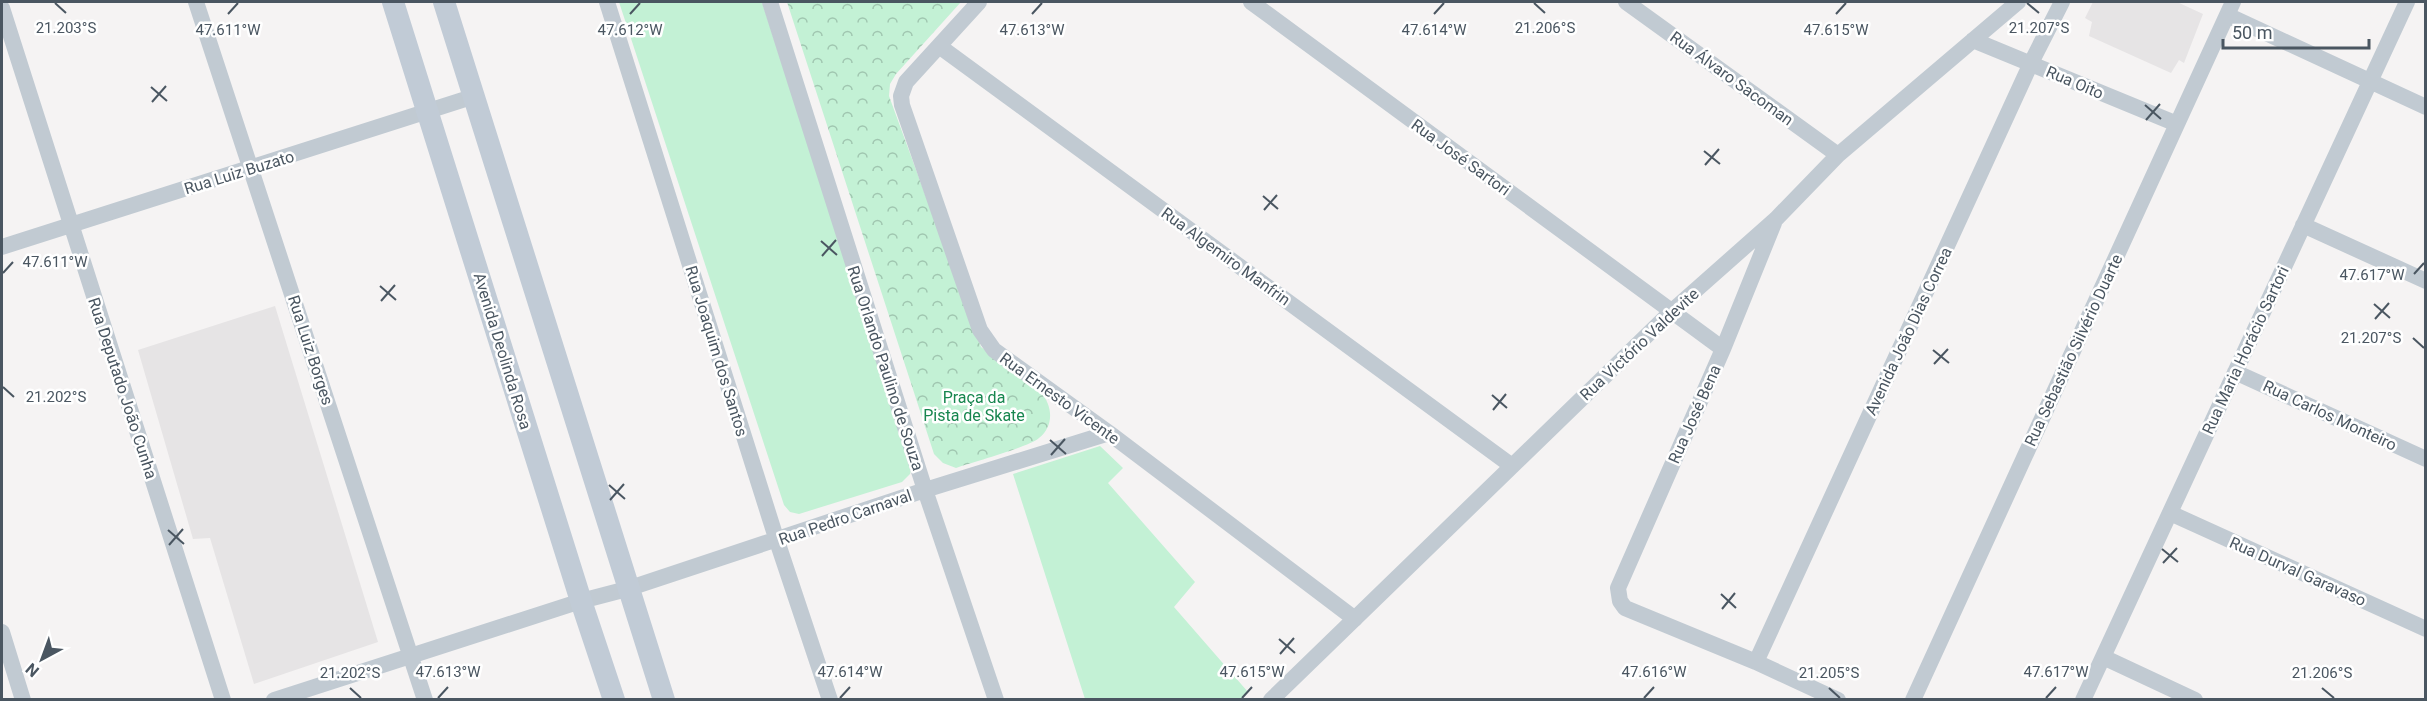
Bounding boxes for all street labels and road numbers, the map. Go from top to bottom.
street label: Rua Álvaro Sacoman [1666,27,1797,129]
street label: Rua Oito [2043,62,2106,103]
street label: Rua José Sartori [1408,115,1514,200]
street label: Rua Luiz Buzato [182,147,296,198]
street label: Rua Algemiro Manfrin [1158,203,1294,310]
street label: Avenida João Dias Correa [1861,244,1956,418]
street label: Rua Sebastião Silvério Duarte [2021,251,2126,449]
street label: Rua Joaquim dos Santos [681,263,752,439]
street label: Rua Orlando Paulino de Souza [843,263,928,473]
street label: Rua Maria Horácio Sartori [2198,263,2293,437]
street label: Avenida Deolinda Rosa [470,270,535,432]
street label: Rua Victório Valdevite [1576,284,1703,404]
street label: Rua Luiz Borges [284,293,337,407]
street label: Rua Deputado João Cunha [84,295,161,481]
street label: Rua Ernesto Vicente [996,349,1123,448]
street label: Rua José Bena [1664,362,1725,466]
street label: Rua Carlos Monteiro [2260,376,2400,455]
street label: Rua Pedro Carnaval [776,486,914,549]
street label: Rua Durval Garavaso [2227,533,2369,610]

